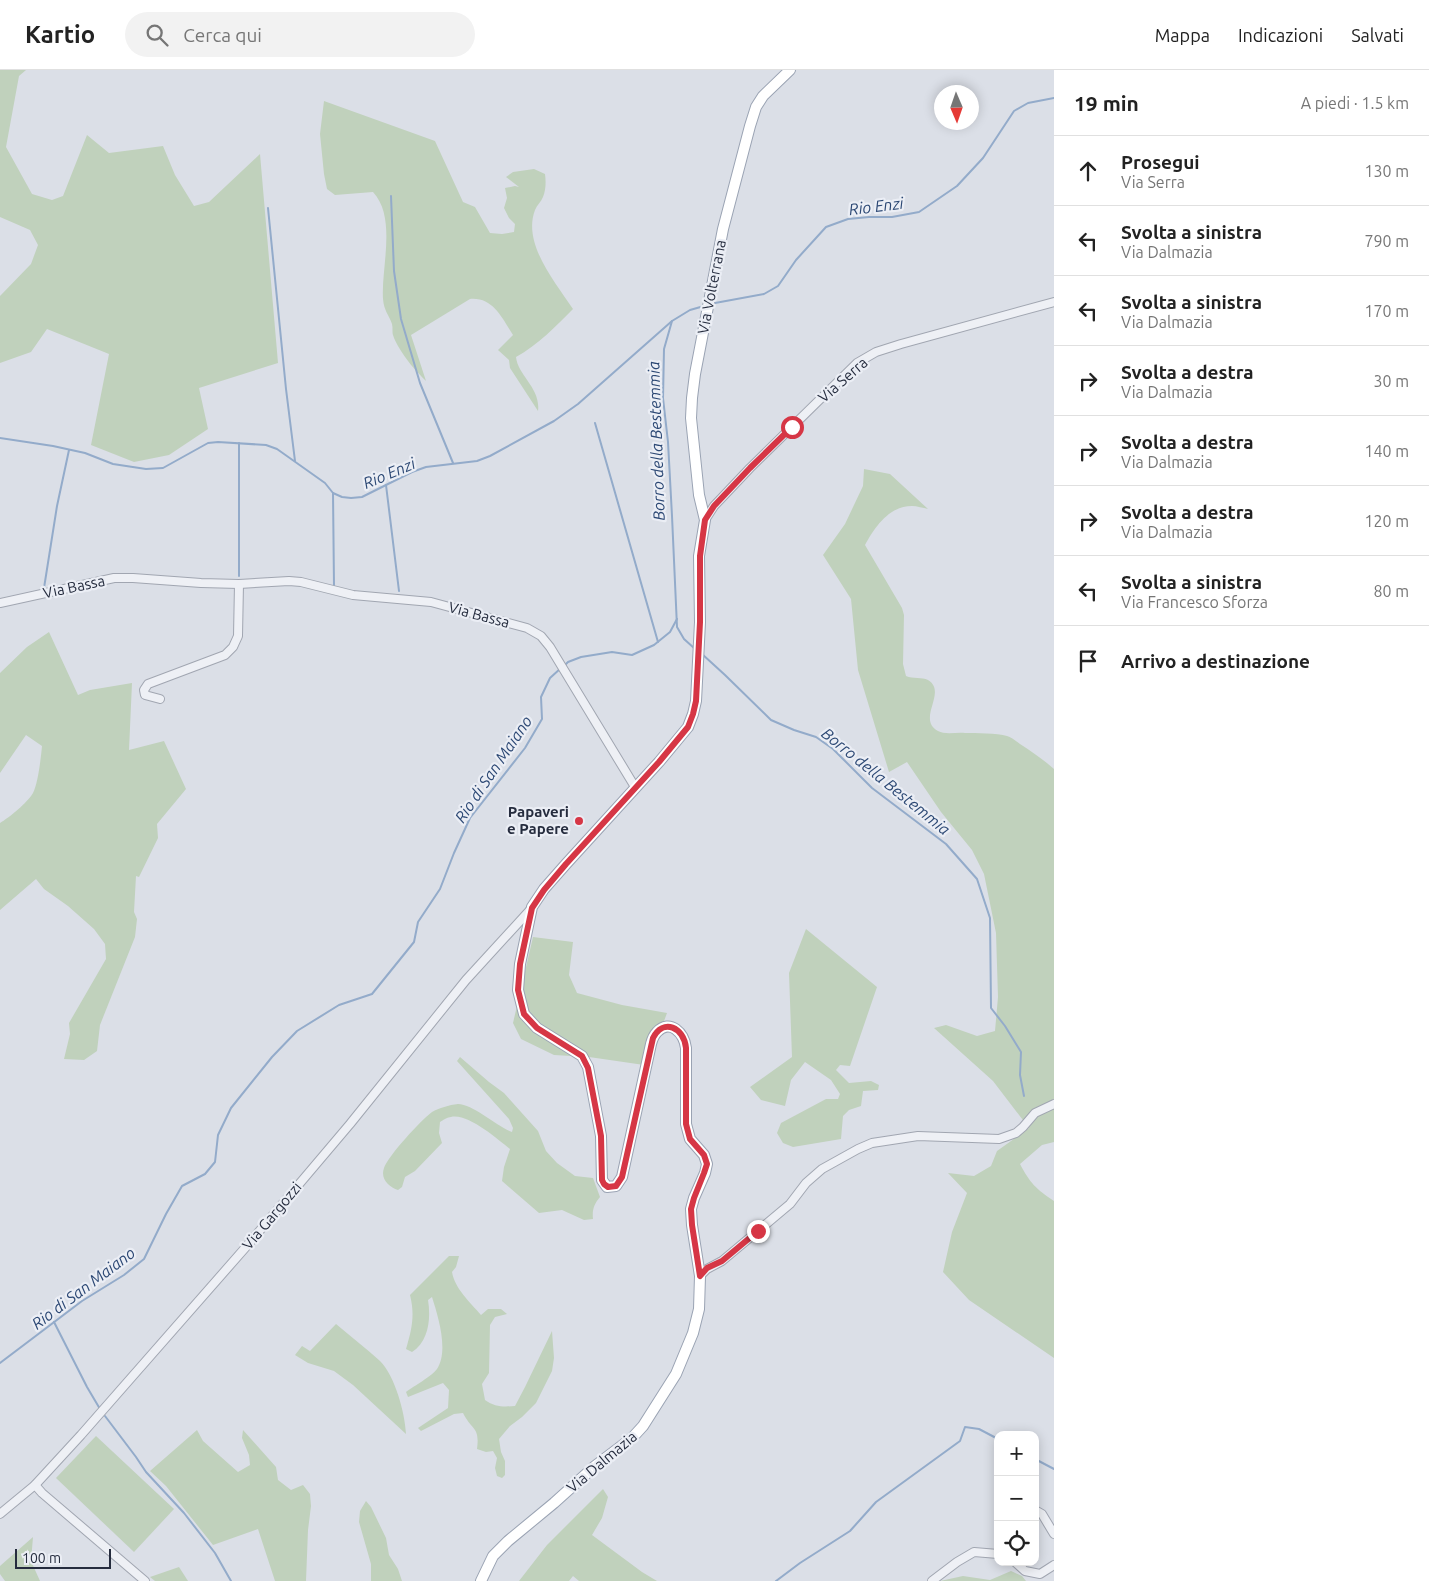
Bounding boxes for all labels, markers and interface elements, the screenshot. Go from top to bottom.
search box [125,12,475,57]
text: Kartio [25,21,95,48]
icon: search [143,21,171,49]
text: Cerca qui [183,24,262,46]
text: Mappa [1155,25,1210,45]
text: Indicazioni [1238,25,1323,45]
text: Salvati [1351,25,1404,45]
north arrow [934,85,979,130]
text: 19 min [1074,91,1139,115]
text: A piedi · 1.5 km [1301,94,1409,112]
text: Prosegui [1121,151,1200,173]
icon: ahead [1074,157,1102,185]
text: 130 m [1364,162,1409,180]
text: Via Serra [1121,173,1185,191]
water label: Rio Enzi [848,194,905,218]
text: Svolta a sinistra [1121,221,1262,243]
icon: left [1074,227,1102,255]
text: 790 m [1364,232,1409,250]
street label: Via Volterrana [694,238,729,336]
text: Via Dalmazia [1121,243,1213,261]
text: Svolta a sinistra [1121,291,1262,313]
icon: left [1074,297,1102,325]
text: 170 m [1364,302,1409,320]
text: Via Dalmazia [1121,313,1213,331]
street label: Via Serra [814,354,871,406]
water label: Borro della Bestemmia [644,361,668,521]
text: Svolta a destra [1121,361,1254,383]
icon: right [1074,367,1102,395]
text: 30 m [1373,372,1409,390]
text: Via Dalmazia [1121,383,1213,401]
route start [781,416,804,439]
text: Svolta a destra [1121,431,1254,453]
icon: right [1074,437,1102,465]
text: 140 m [1364,442,1409,460]
text: Via Dalmazia [1121,453,1213,471]
water label: Rio Enzi [360,454,419,492]
text: Svolta a destra [1121,501,1254,523]
icon: right [1074,507,1102,535]
text: 120 m [1364,512,1409,530]
text: Via Dalmazia [1121,523,1213,541]
text: Svolta a sinistra [1121,571,1262,593]
street label: Via Bassa [41,572,106,601]
icon: left [1074,577,1102,605]
text: 80 m [1373,582,1409,600]
text: Via Francesco Sforza [1121,593,1268,611]
street label: Via Bassa [447,598,512,631]
icon: arrive [1074,647,1102,675]
text: Arrivo a destinazione [1121,650,1310,672]
water label: Rio di San Maiano [451,712,535,826]
water label: Borro della Bestemmia [818,724,954,838]
place label: Papaveri e Papere [507,803,569,837]
marker: Papaveri e Papere [573,815,585,827]
street label: Via Gargozzi [238,1178,305,1253]
route end [747,1220,770,1243]
water label: Rio di San Maiano [28,1243,138,1333]
street label: Via Dalmazia [563,1427,640,1496]
map controls [994,1431,1039,1566]
button: + [994,1431,1039,1476]
button: − [994,1476,1039,1521]
button: locate [994,1521,1039,1566]
scale bar [15,1546,111,1569]
text: 100 m [22,1550,61,1566]

